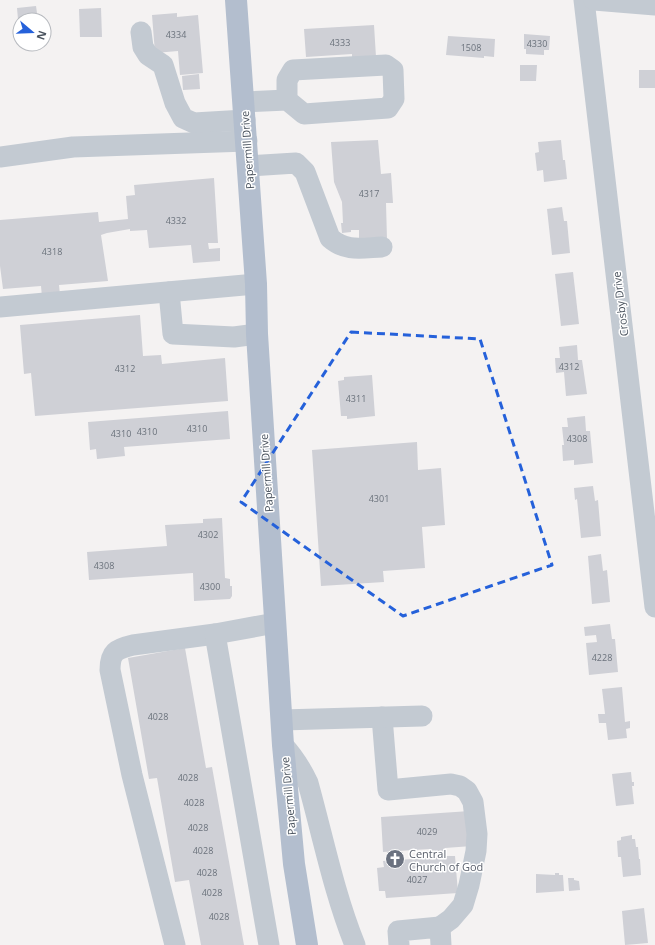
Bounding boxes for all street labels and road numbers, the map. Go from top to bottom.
street label: Papermill Drive [237,110,257,190]
street label: Crosby Drive [609,271,631,337]
street label: Papermill Drive [256,433,276,513]
street label: Papermill Drive [277,756,299,836]

